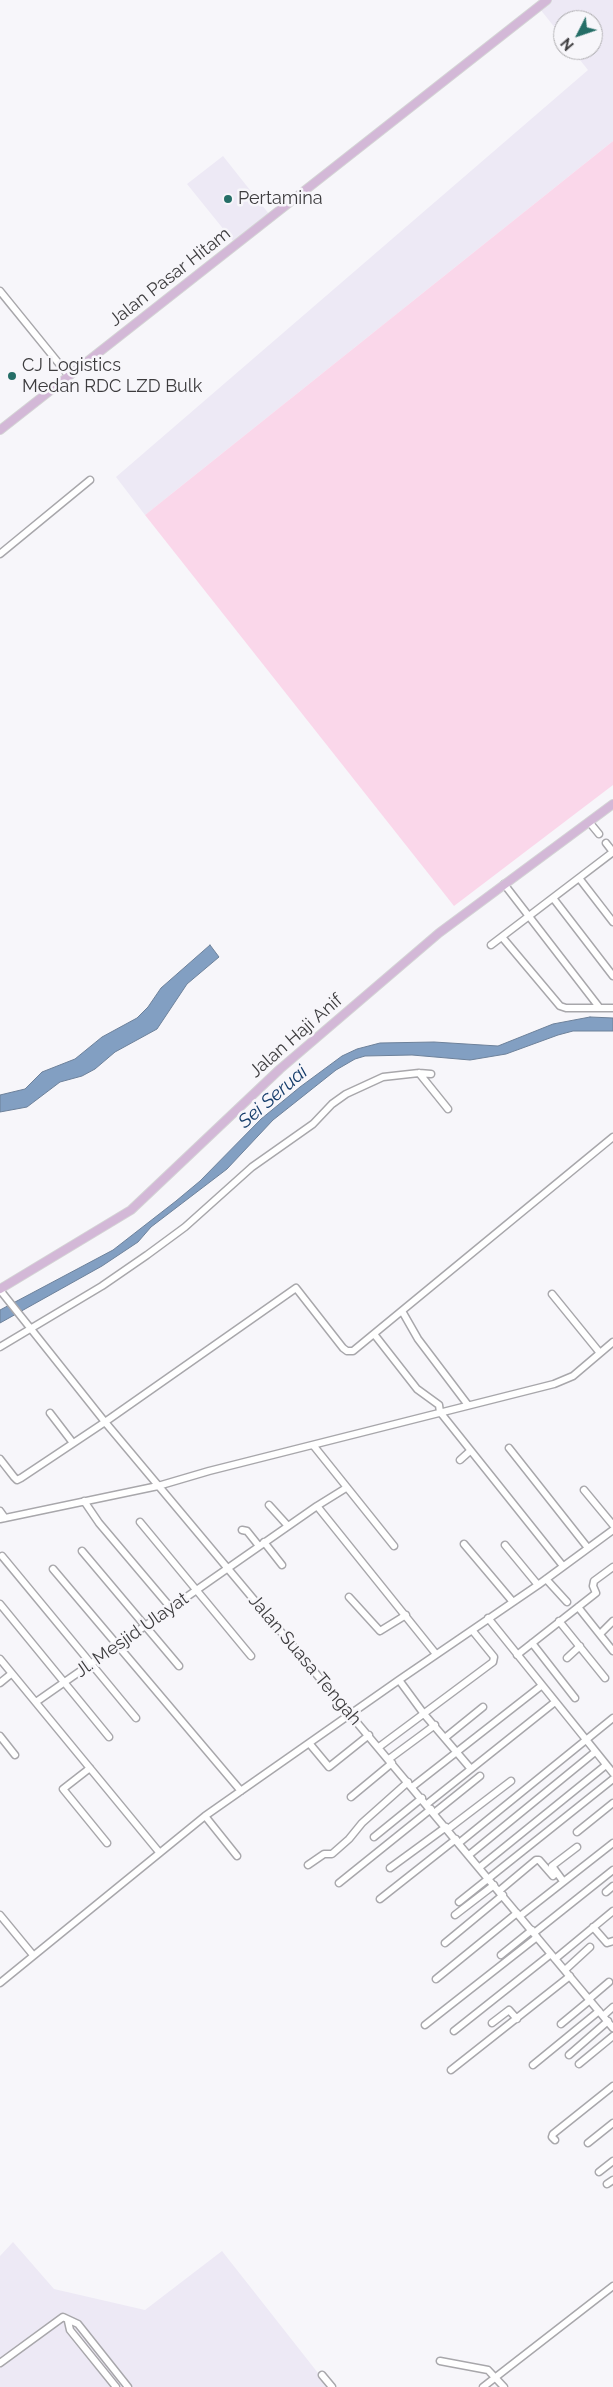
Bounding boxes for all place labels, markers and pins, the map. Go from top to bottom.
place label: Pertamina [238,188,323,210]
marker: Pertamina [222,193,234,205]
place label: CJ Logistics Medan RDC LZD Bulk [22,355,202,398]
marker: CJ Logistics Medan RDC LZD Bulk [6,370,18,382]

